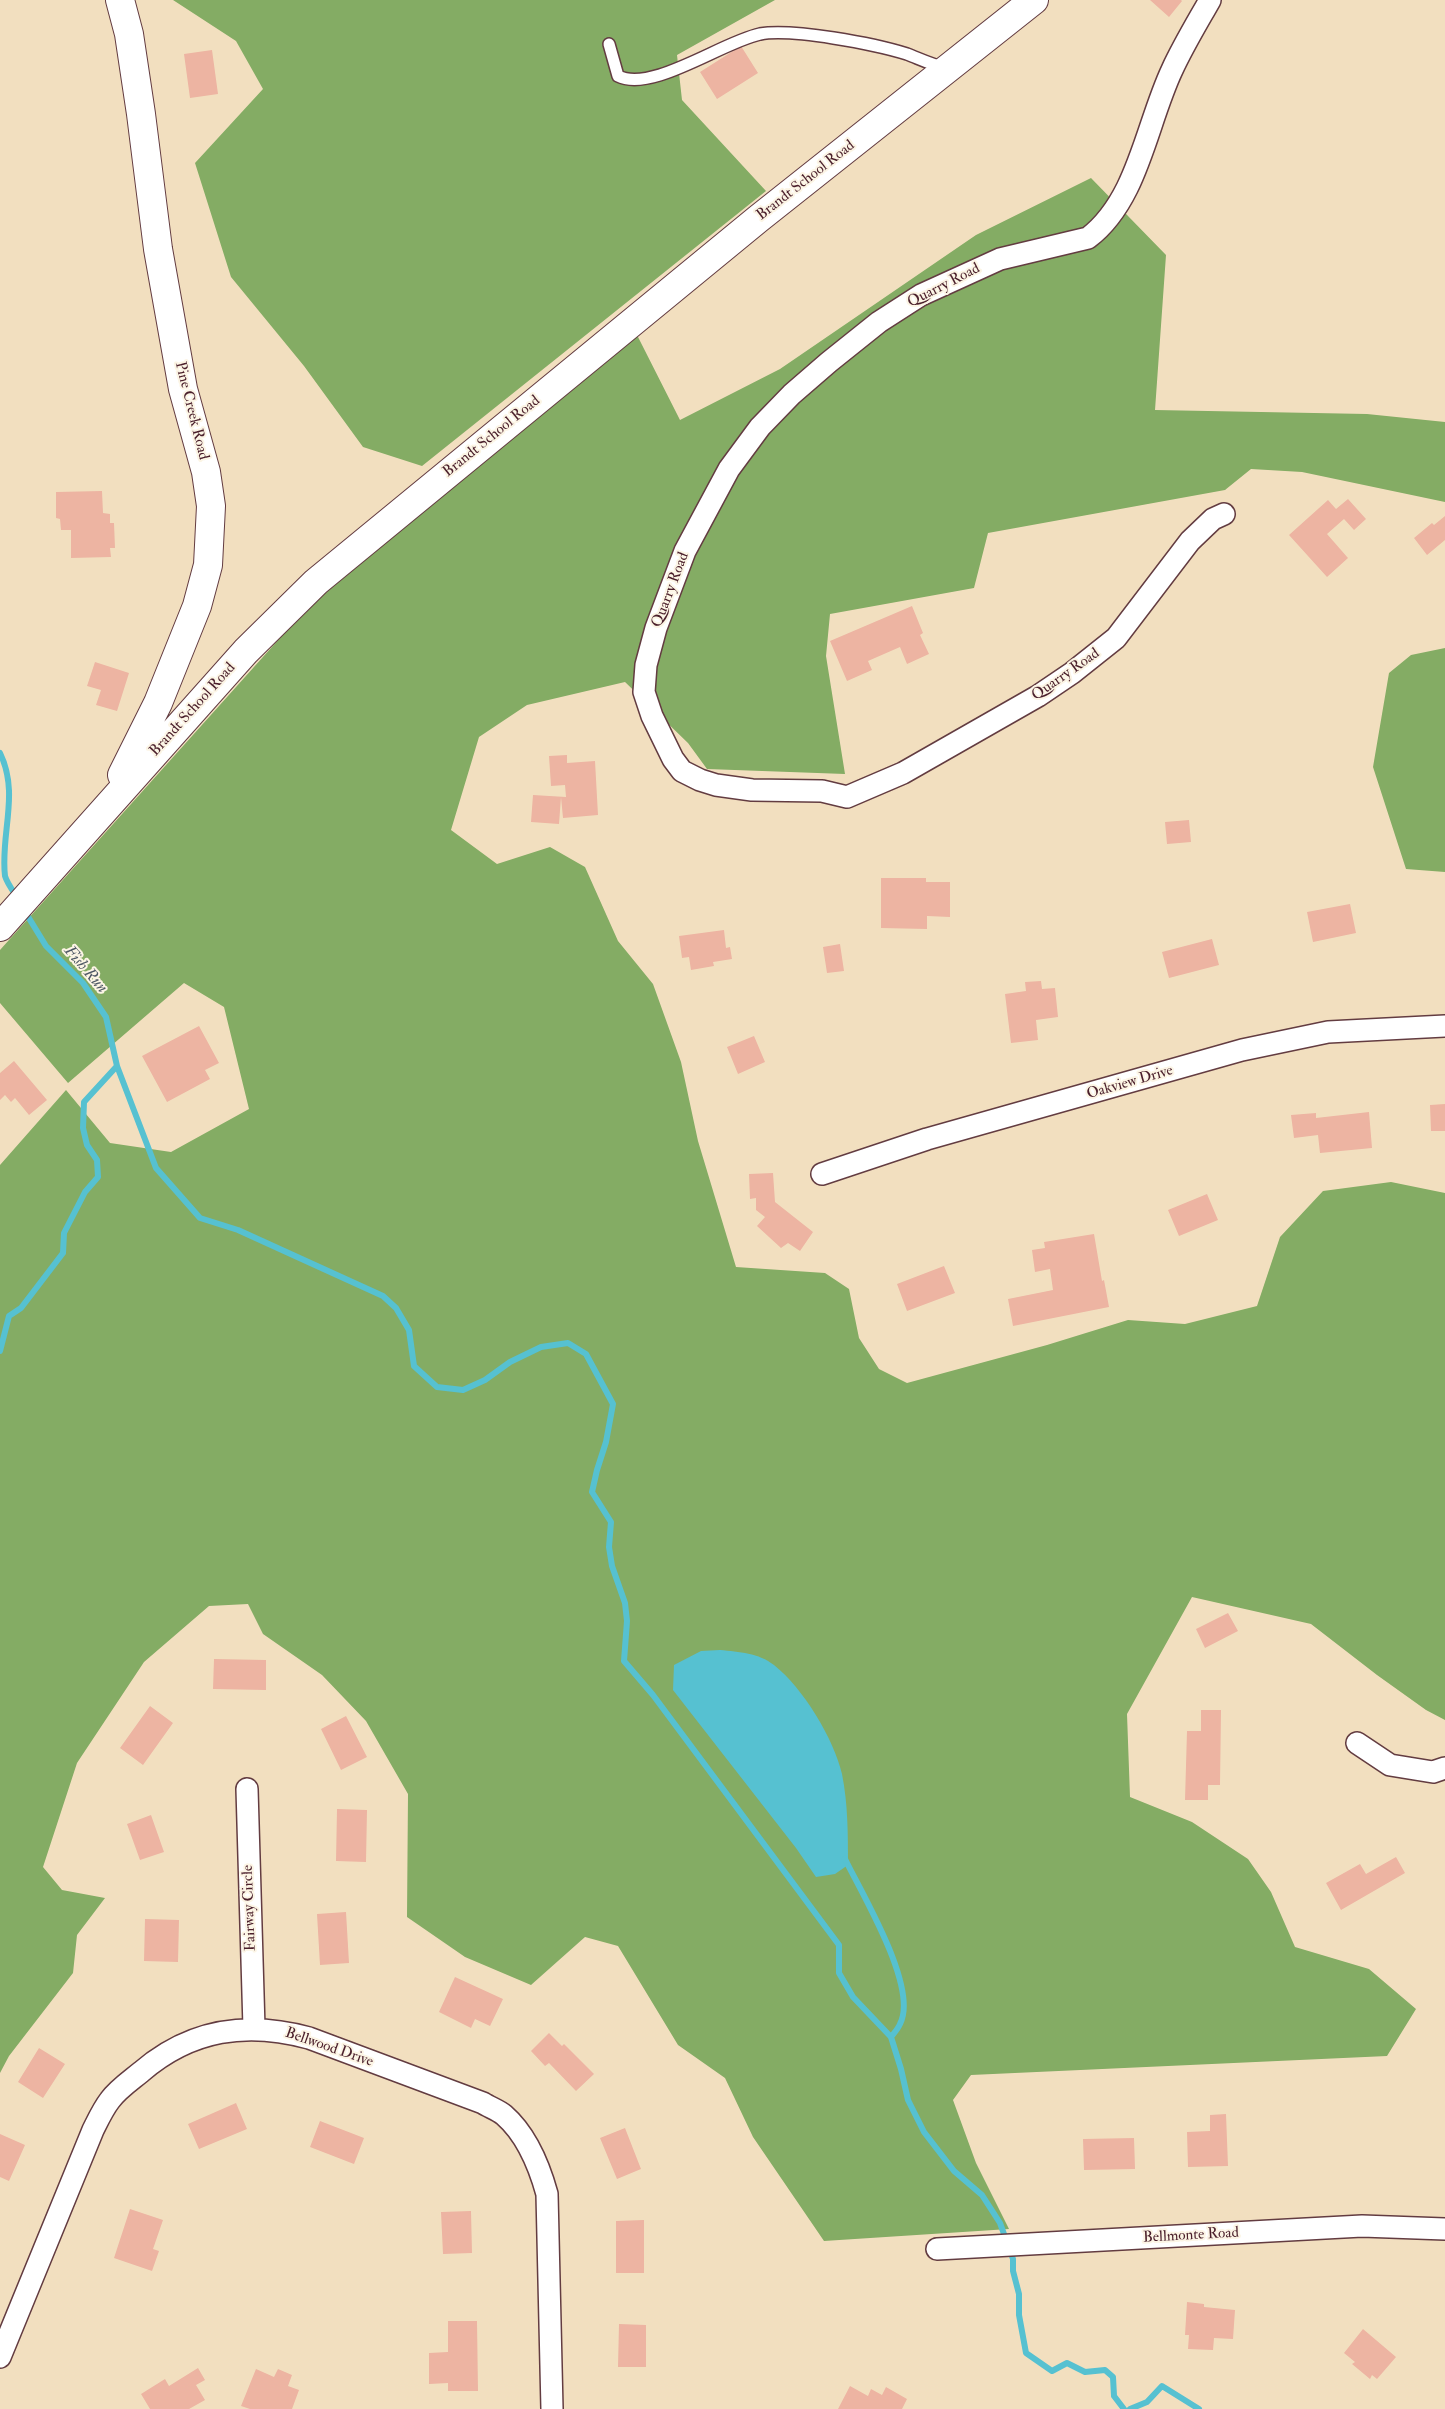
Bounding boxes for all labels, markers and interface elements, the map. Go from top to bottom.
street label: Brandt School Road [753,137,859,225]
street label: Quarry Road [905,260,983,312]
street label: Pine Creek Road [170,360,212,462]
street label: Brandt School Road [440,392,544,482]
street label: Quarry Road [648,550,694,630]
street label: Quarry Road [1029,645,1103,705]
street label: Brandt School Road [146,660,240,760]
water label: Fish Run [59,942,111,998]
street label: Oakview Drive [1085,1062,1175,1104]
street label: Fairway Circle [240,1865,260,1951]
street label: Bellwood Drive [283,2024,375,2072]
street label: Bellmonte Road [1143,2225,1239,2247]

